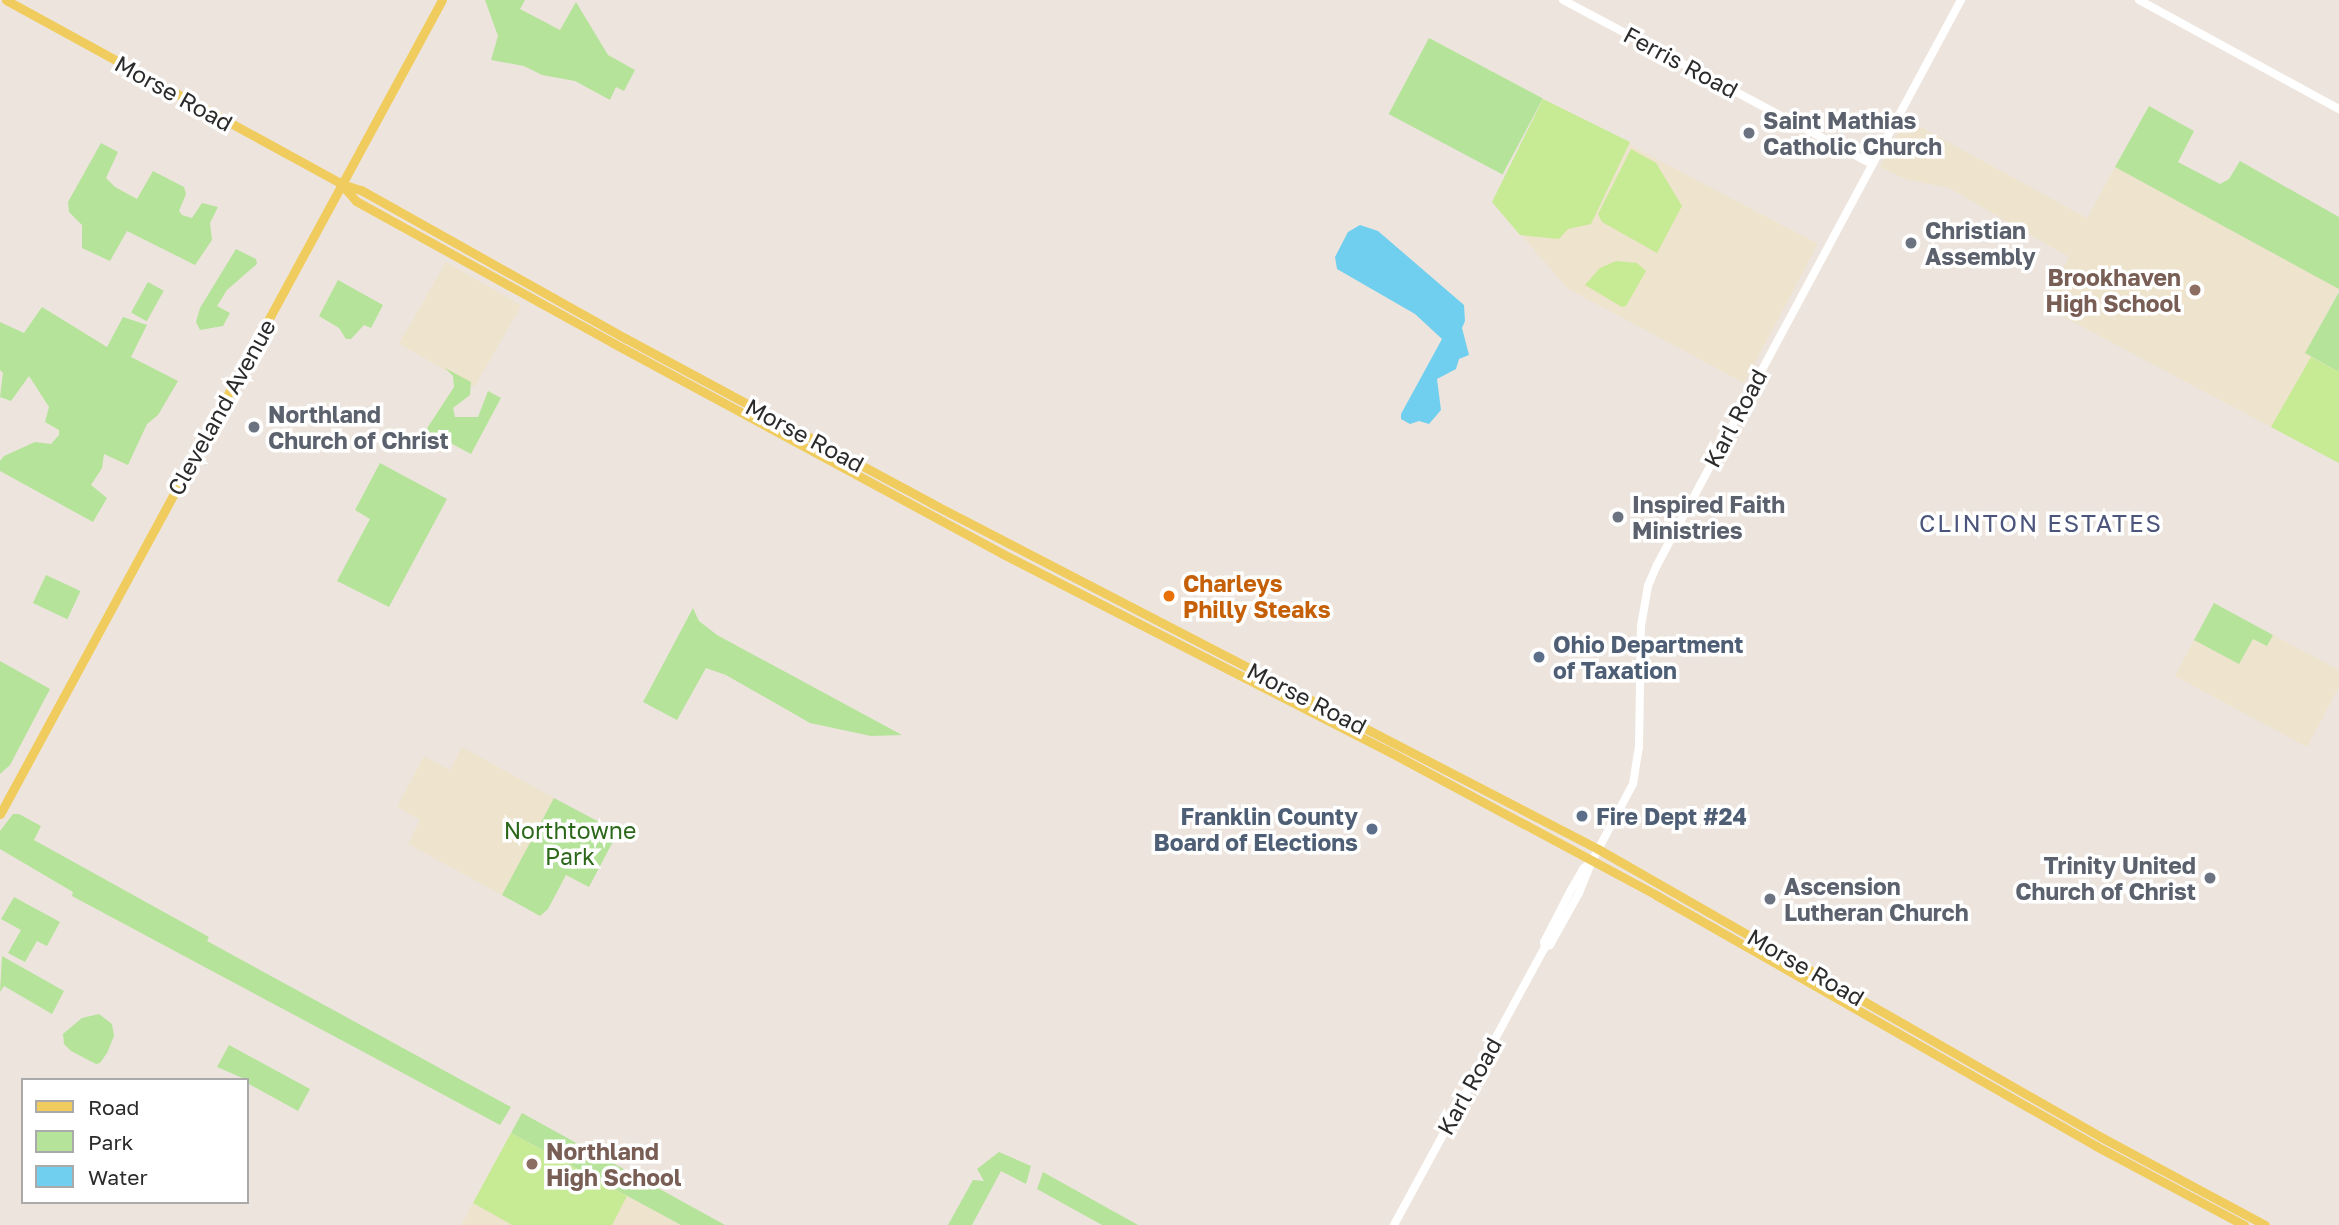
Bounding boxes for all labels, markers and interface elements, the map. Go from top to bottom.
street label: Ferris Road [1619,20,1743,104]
street label: Morse Road [110,49,238,137]
place label: Saint Mathias Catholic Church [1763,106,1942,160]
marker: Saint Mathias Catholic Church [1741,125,1757,141]
place label: Christian Assembly [1925,216,2036,270]
marker: Christian Assembly [1903,235,1919,251]
place label: Brookhaven High School [2046,263,2181,317]
marker: Brookhaven High School [2187,282,2203,298]
street label: Cleveland Avenue [161,314,281,500]
street label: Karl Road [1698,364,1772,472]
street label: Morse Road [741,392,869,478]
place label: Northland Church of Christ [268,400,449,454]
marker: Northland Church of Christ [246,419,262,435]
place label: Inspired Faith Ministries [1632,490,1785,544]
marker: Inspired Faith Ministries [1610,509,1626,525]
district label: CLINTON ESTATES [1921,509,2161,537]
place label: Charleys Philly Steaks [1183,569,1331,623]
marker: Charleys Philly Steaks [1161,588,1177,604]
place label: Ohio Department of Taxation [1553,630,1743,684]
marker: Ohio Department of Taxation [1531,649,1547,665]
street label: Morse Road [1243,656,1371,740]
place label: Franklin County Board of Elections [1153,802,1358,856]
place label: Fire Dept #24 [1596,802,1747,830]
marker: Fire Dept #24 [1574,808,1590,824]
park label: Northtowne Park [504,816,636,870]
marker: Franklin County Board of Elections [1364,821,1380,837]
place label: Trinity United Church of Christ [2015,851,2196,905]
marker: Trinity United Church of Christ [2202,870,2218,886]
place label: Ascension Lutheran Church [1784,872,1969,926]
marker: Ascension Lutheran Church [1762,891,1778,907]
street label: Morse Road [1743,923,1869,1011]
street label: Karl Road [1431,1032,1507,1140]
legend [21,1078,248,1204]
text: Road [88,1094,139,1120]
text: Park [88,1129,133,1155]
place label: Northland High School [546,1137,681,1191]
marker: Northland High School [524,1156,540,1172]
text: Water [88,1164,148,1190]

